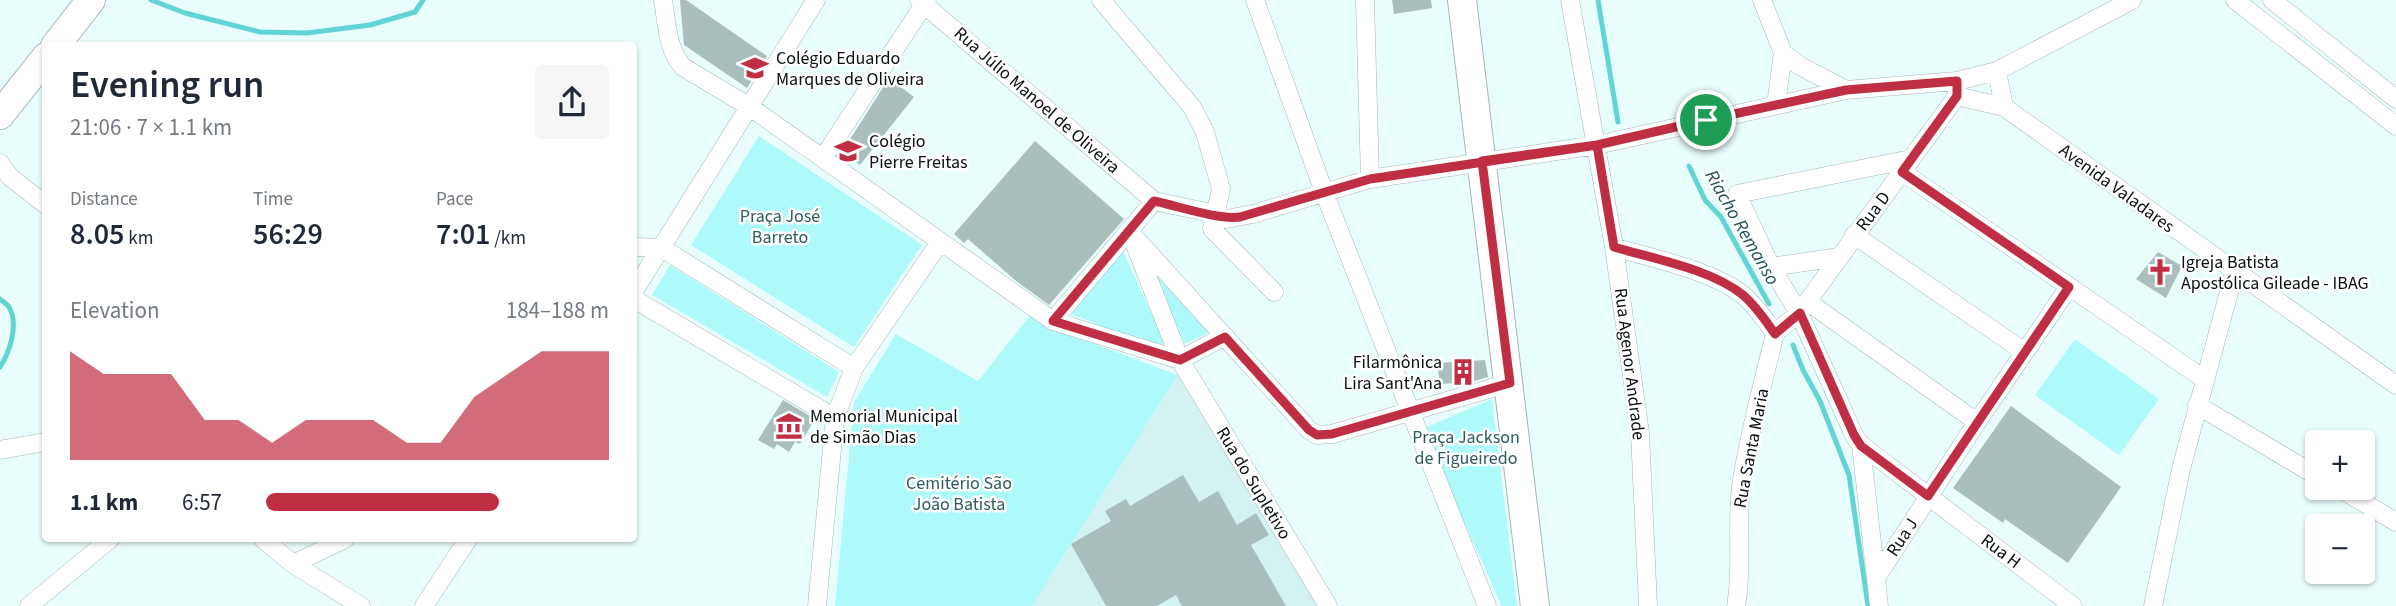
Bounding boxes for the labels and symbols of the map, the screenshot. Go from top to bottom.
street label: Rua Júlio Manoel de Oliveira [948,21,1125,180]
place label: Colégio Eduardo Marques de Oliveira [776,46,924,92]
school or university icon: Colégio Eduardo Marques de Oliveira [740,53,770,83]
pin [1676,90,1736,150]
place label: Colégio Pierre Freitas [869,129,968,175]
school or university icon: Colégio Pierre Freitas [833,136,863,166]
street label: Avenida Valadares [2054,138,2179,239]
water label: Riacho Remanso [1698,165,1786,291]
street label: Rua D [1850,186,1897,236]
park label: Praça José Barreto [740,204,820,250]
place label: Igreja Batista Apostólica Gileade - IBAG [2181,250,2369,296]
church icon: Igreja Batista Apostólica Gileade - IBAG [2145,257,2175,287]
street label: Rua Agenor Andrade [1608,287,1651,442]
place label: Filarmônica Lira Sant'Ana [1344,350,1442,396]
building icon: Filarmônica Lira Sant'Ana [1448,357,1478,387]
street label: Rua Santa Maria [1728,386,1775,510]
place label: Memorial Municipal de Simão Dias [810,404,958,450]
museum icon: Memorial Municipal de Simão Dias [774,411,804,441]
street label: Rua do Supletivo [1210,422,1297,544]
park label: Praça Jackson de Figueiredo [1412,425,1520,471]
park label: Cemitério São João Batista [906,471,1012,517]
street label: Rua J [1881,513,1924,561]
street label: Rua H [1975,528,2026,575]

